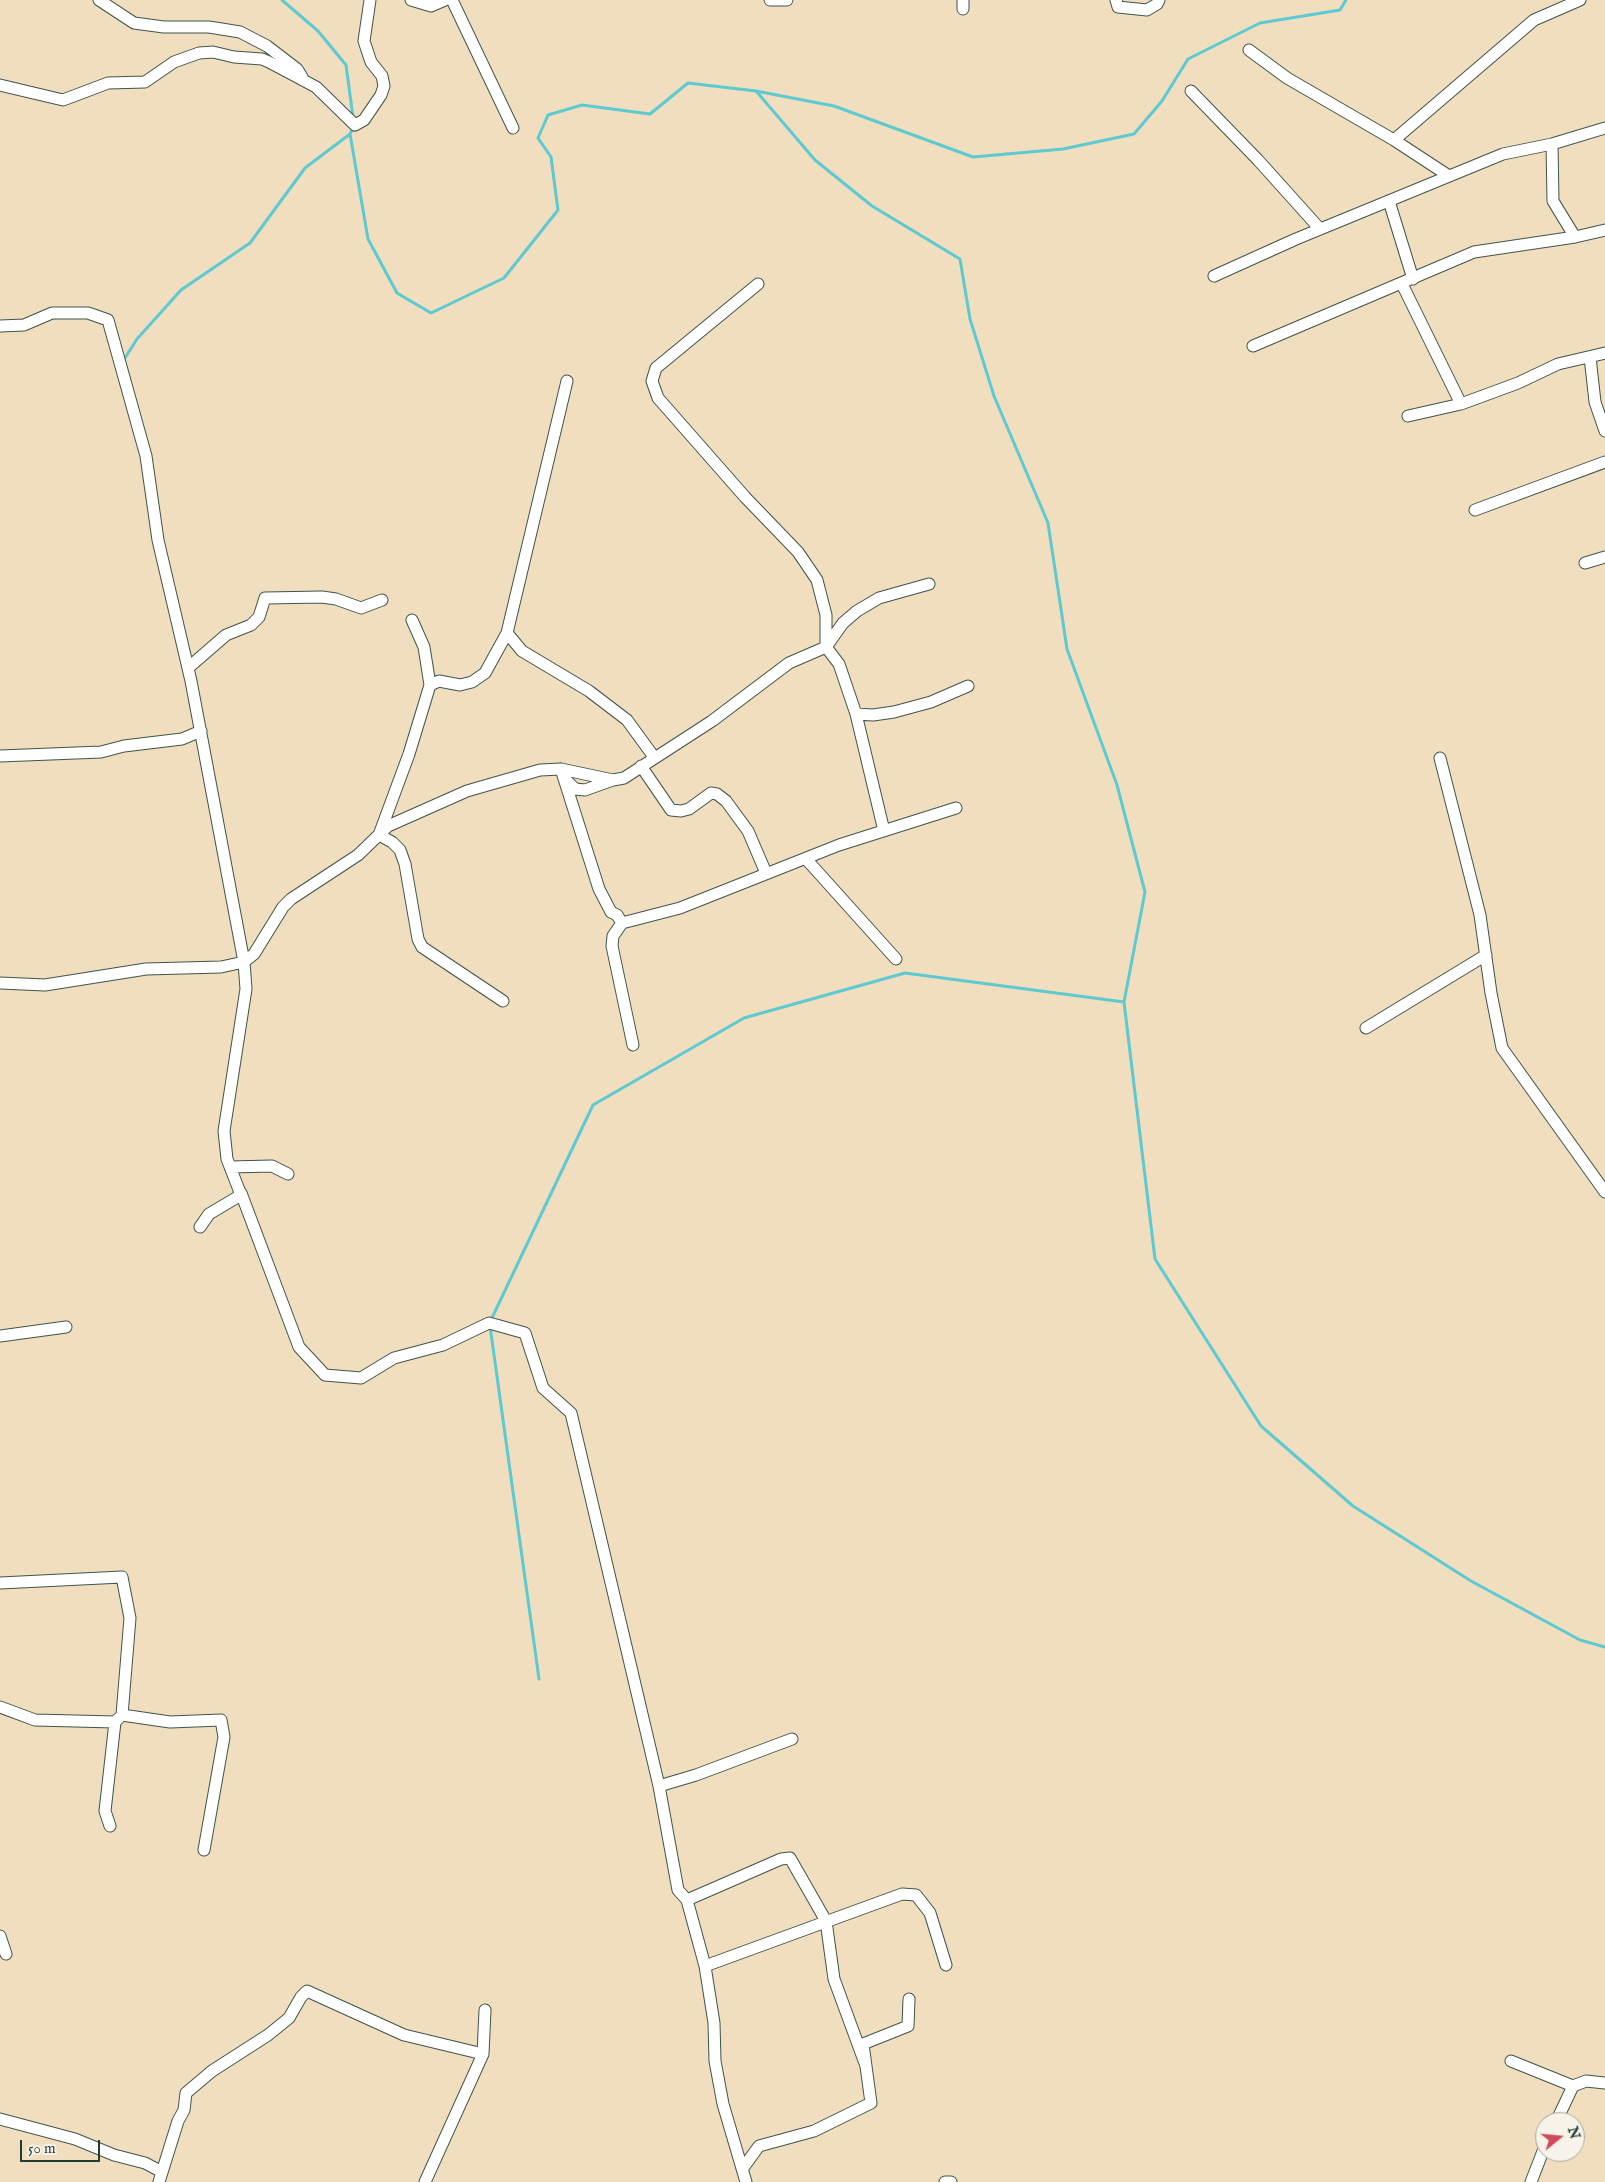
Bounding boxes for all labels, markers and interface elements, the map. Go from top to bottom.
north arrow [1535,2112,1585,2162]
text: N [1563,2124,1584,2141]
scale bar [22,2130,102,2162]
text: 50 m [28,2139,56,2158]

